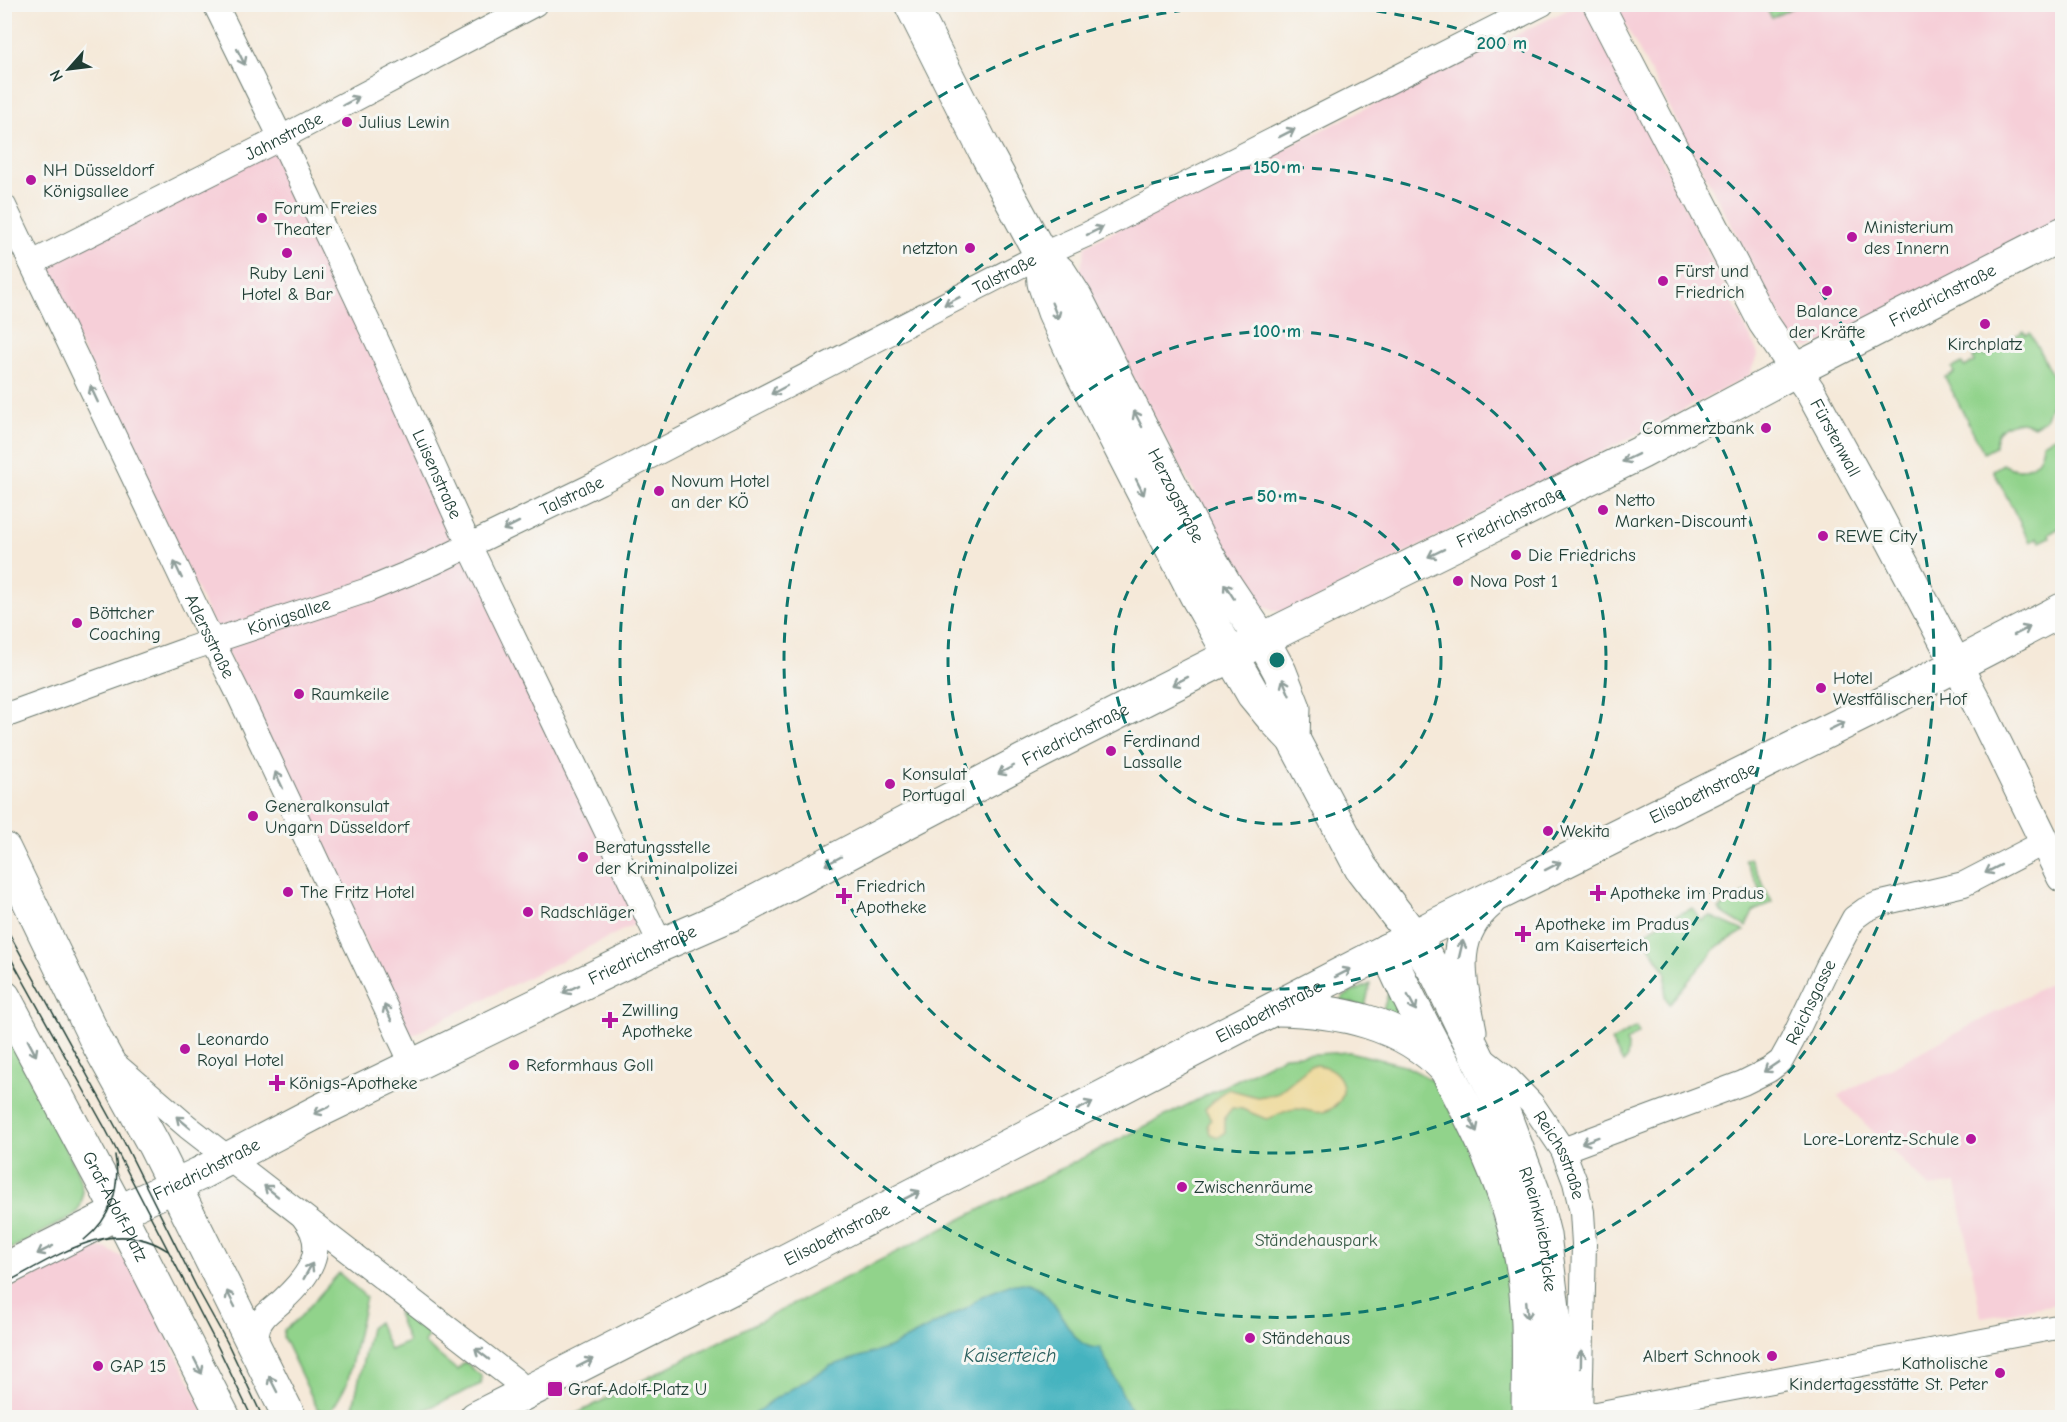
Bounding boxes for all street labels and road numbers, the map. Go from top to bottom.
street label: Jahnstraße [242,107,326,165]
street label: Talstraße [969,249,1039,299]
street label: Friedrichstraße [1885,259,1999,331]
street label: Fürstenwall [1806,395,1865,480]
street label: Luisenstraße [408,426,466,522]
street label: Herzogstraße [1143,445,1209,547]
street label: Talstraße [537,471,607,520]
street label: Friedrichstraße [1453,482,1567,552]
street label: Adersstraße [181,591,239,682]
street label: Königsallee [245,593,333,639]
street label: Friedrichstraße [1018,698,1132,770]
street label: Elisabethstraße [1646,758,1760,828]
street label: Friedrichstraße [585,920,700,989]
street label: Reichsgasse [1781,956,1840,1048]
street label: Elisabethstraße [1212,975,1325,1047]
street label: Reichsstraße [1529,1107,1589,1201]
street label: Friedrichstraße [149,1133,263,1205]
street label: Graf-Adolf-Platz [78,1148,153,1265]
street label: Rheinkniebrücke [1514,1164,1561,1293]
street label: Elisabethstraße [780,1198,893,1270]

